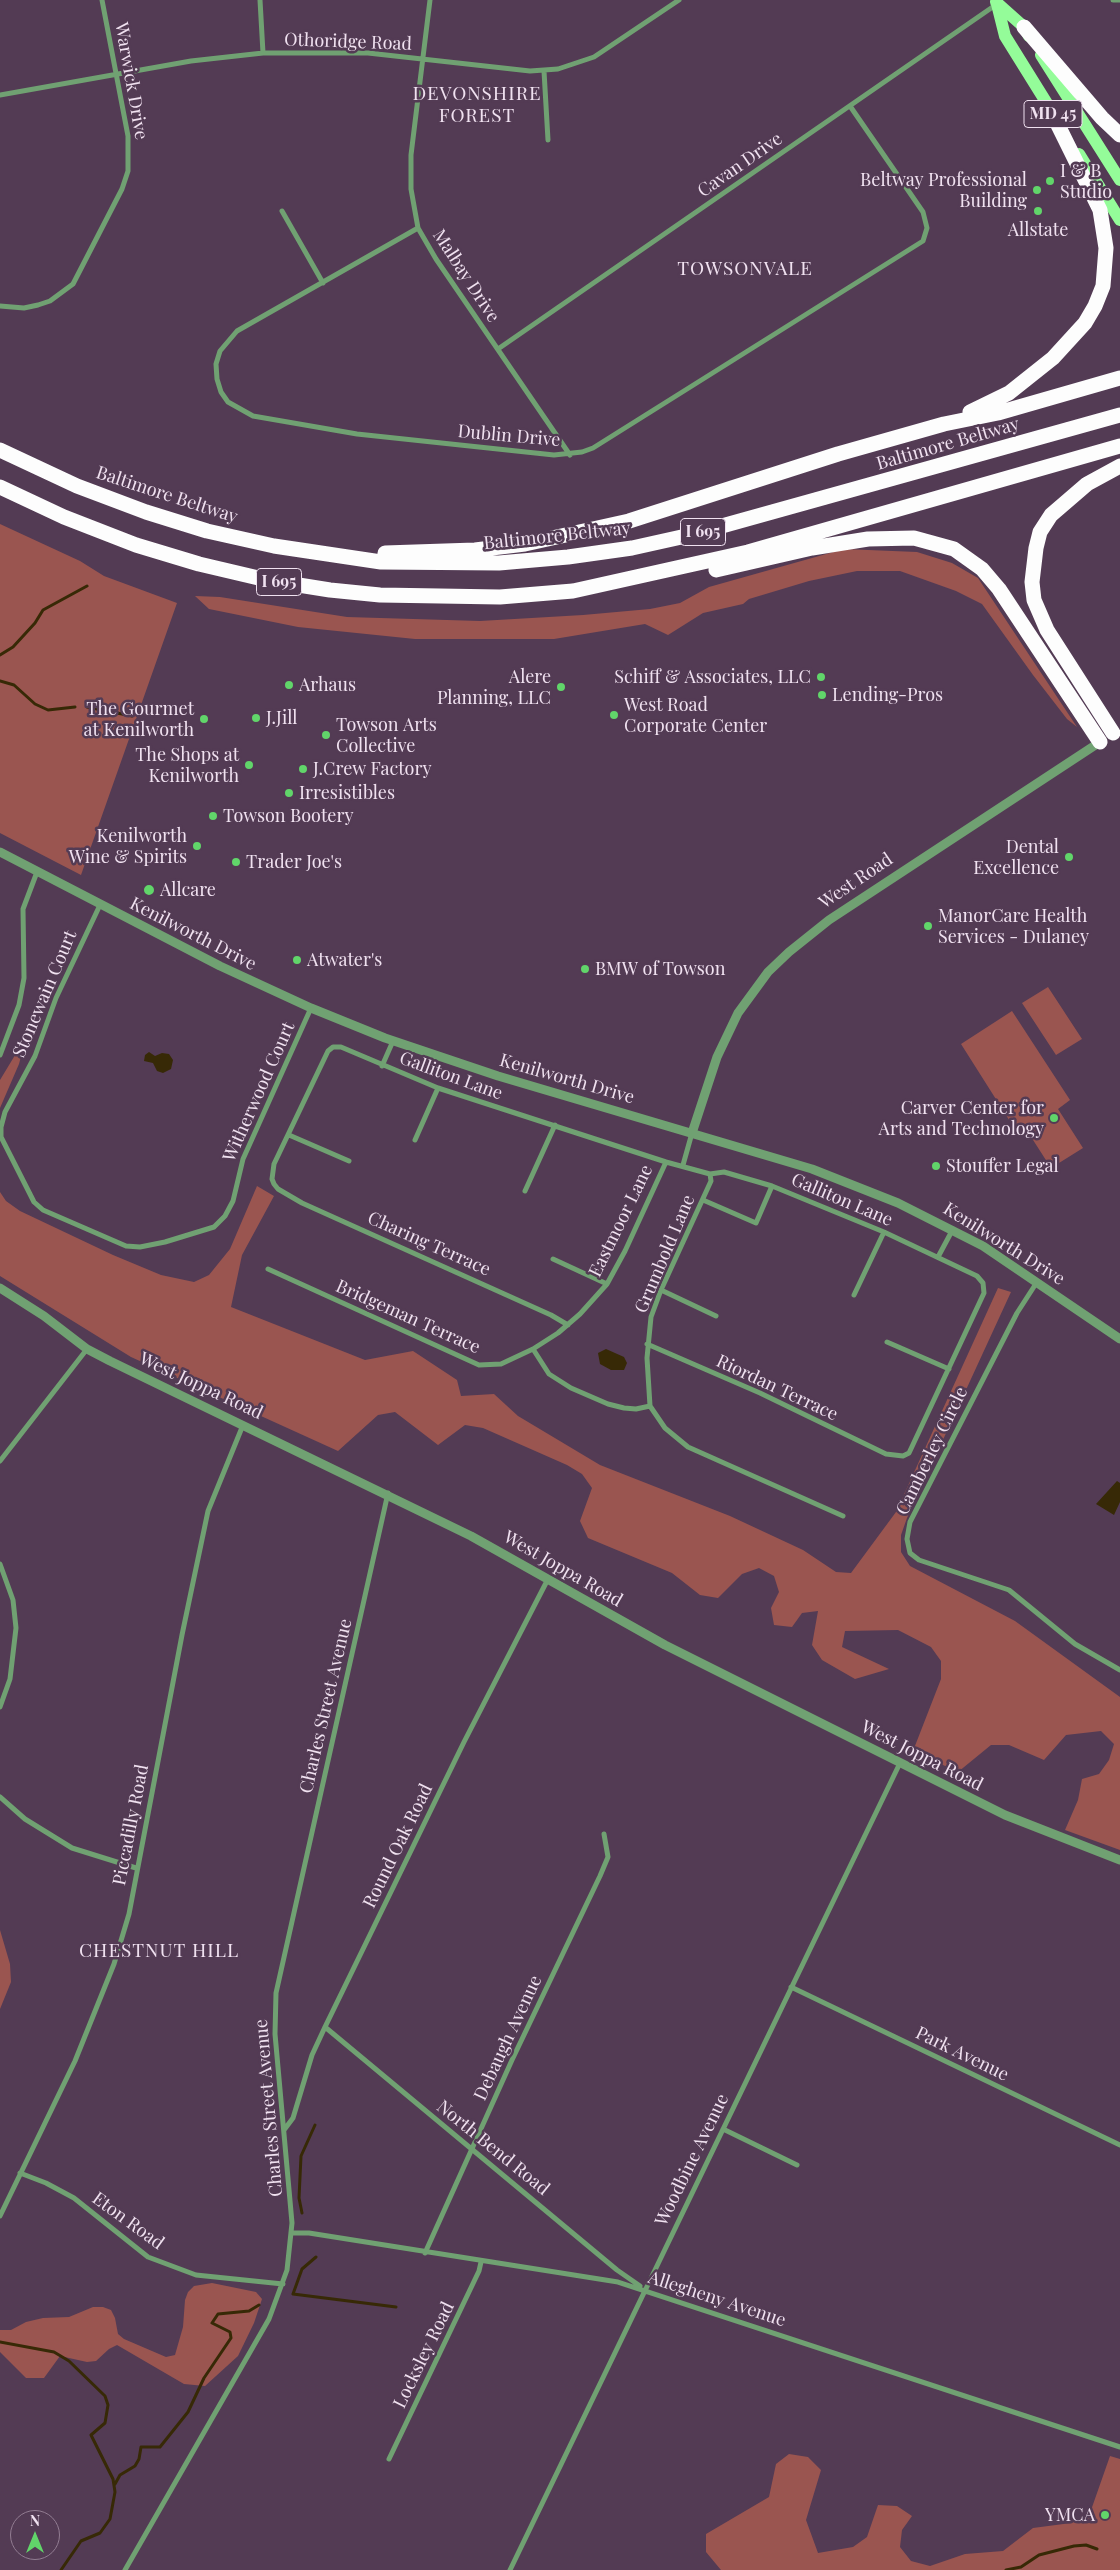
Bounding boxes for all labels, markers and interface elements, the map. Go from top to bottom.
street label: Warwick Drive [110,21,152,141]
street label: Othoridge Road [284,29,412,55]
district label: DEVONSHIRE FOREST [411,83,543,127]
road number: MD 45 [1024,100,1082,128]
street label: Cavan Drive [694,128,786,202]
place label: I & B Studio [1060,160,1112,202]
place label: Beltway Professional Building [860,169,1027,212]
marker: I & B Studio [1044,175,1056,187]
marker: Beltway Professional Building [1031,184,1043,196]
marker: Allstate [1032,205,1044,217]
place label: Allstate [1008,219,1068,241]
street label: Malbay Drive [428,226,504,326]
district label: TOWSONVALE [676,258,814,280]
street label: Baltimore Beltway [874,413,1022,475]
street label: Dublin Drive [457,421,561,451]
street label: Baltimore Beltway [93,462,241,528]
street label: Baltimore Beltway [482,518,632,554]
road number: I 695 [680,518,726,546]
road number: I 695 [256,568,302,596]
place label: Alere Planning, LLC [437,666,551,709]
place label: Schiff & Associates, LLC [614,666,811,688]
marker: Schiff & Associates, LLC [815,671,827,683]
place label: Arhaus [299,674,356,696]
marker: Arhaus [283,679,295,691]
marker: Alere Planning, LLC [555,681,567,693]
place label: Lending-Pros [832,684,943,706]
marker: Lending-Pros [816,689,828,701]
place label: West Road Corporate Center [624,694,767,736]
place label: The Gourmet at Kenilworth [84,698,194,741]
place label: J.Jill [266,707,297,729]
marker: West Road Corporate Center [608,709,620,721]
marker: J.Jill [250,712,262,724]
marker: The Gourmet at Kenilworth [198,713,210,725]
place label: Towson Arts Collective [336,714,437,756]
marker: Towson Arts Collective [320,729,332,741]
place label: The Shops at Kenilworth [135,744,239,786]
place label: J.Crew Factory [313,758,432,780]
marker: The Shops at Kenilworth [243,759,255,771]
marker: J.Crew Factory [297,763,309,775]
place label: Irresistibles [299,782,395,804]
marker: Irresistibles [283,787,295,799]
place label: Towson Bootery [223,805,354,827]
marker: Towson Bootery [207,810,219,822]
place label: Kenilworth Wine & Spirits [69,825,187,868]
place label: Dental Excellence [973,836,1059,879]
marker: Kenilworth Wine & Spirits [191,840,203,852]
street label: West Road [815,849,897,913]
place label: Trader Joe's [246,851,342,873]
marker: Dental Excellence [1063,851,1075,863]
marker: Trader Joe's [230,856,242,868]
place label: Allcare [160,879,216,901]
marker: Allcare [142,883,156,897]
street label: Kenilworth Drive [126,893,260,975]
place label: ManorCare Health Services - Dulaney [938,905,1089,948]
marker: ManorCare Health Services - Dulaney [922,920,934,932]
street label: Stonewain Court [8,927,82,1061]
place label: Atwater's [307,949,382,971]
marker: Atwater's [291,954,303,966]
place label: BMW of Towson [595,958,725,980]
marker: BMW of Towson [579,963,591,975]
street label: Witherwood Court [218,1019,300,1165]
street label: Galliton Lane [397,1047,505,1105]
street label: Kenilworth Drive [497,1049,637,1109]
place label: Carver Center for Arts and Technology [879,1097,1044,1140]
marker: Carver Center for Arts and Technology [1048,1112,1060,1124]
place label: Stouffer Legal [946,1155,1059,1177]
marker: Stouffer Legal [930,1160,942,1172]
street label: Eastmoor Lane [585,1161,657,1281]
street label: Galliton Lane [788,1169,896,1231]
street label: Grumbold Lane [630,1192,700,1316]
street label: Kenilworth Drive [939,1198,1069,1290]
street label: Charing Terrace [364,1207,494,1281]
street label: Bridgeman Terrace [332,1275,484,1359]
street label: West Joppa Road [136,1348,266,1424]
street label: Riordan Terrace [713,1350,841,1426]
street label: Camberley Circle [892,1383,972,1519]
street label: West Joppa Road [500,1526,626,1612]
street label: Charles Street Avenue [295,1617,357,1795]
street label: West Joppa Road [857,1716,987,1796]
street label: Piccadilly Road [109,1763,153,1887]
street label: Round Oak Road [359,1780,437,1912]
district label: CHESTNUT HILL [77,1940,241,1962]
street label: Debaugh Avenue [470,1972,546,2104]
street label: Charles Street Avenue [250,2018,288,2198]
street label: Park Avenue [912,2022,1012,2086]
street label: Woodbine Avenue [651,2090,733,2230]
street label: North Bend Road [432,2096,554,2200]
street label: Eton Road [88,2188,168,2254]
street label: Allegheny Avenue [646,2267,788,2331]
street label: Locksley Road [389,2298,459,2412]
place label: YMCA [1045,2504,1095,2526]
marker: YMCA [1099,2509,1111,2521]
north arrow [10,2510,60,2560]
text: N [30,2511,40,2530]

